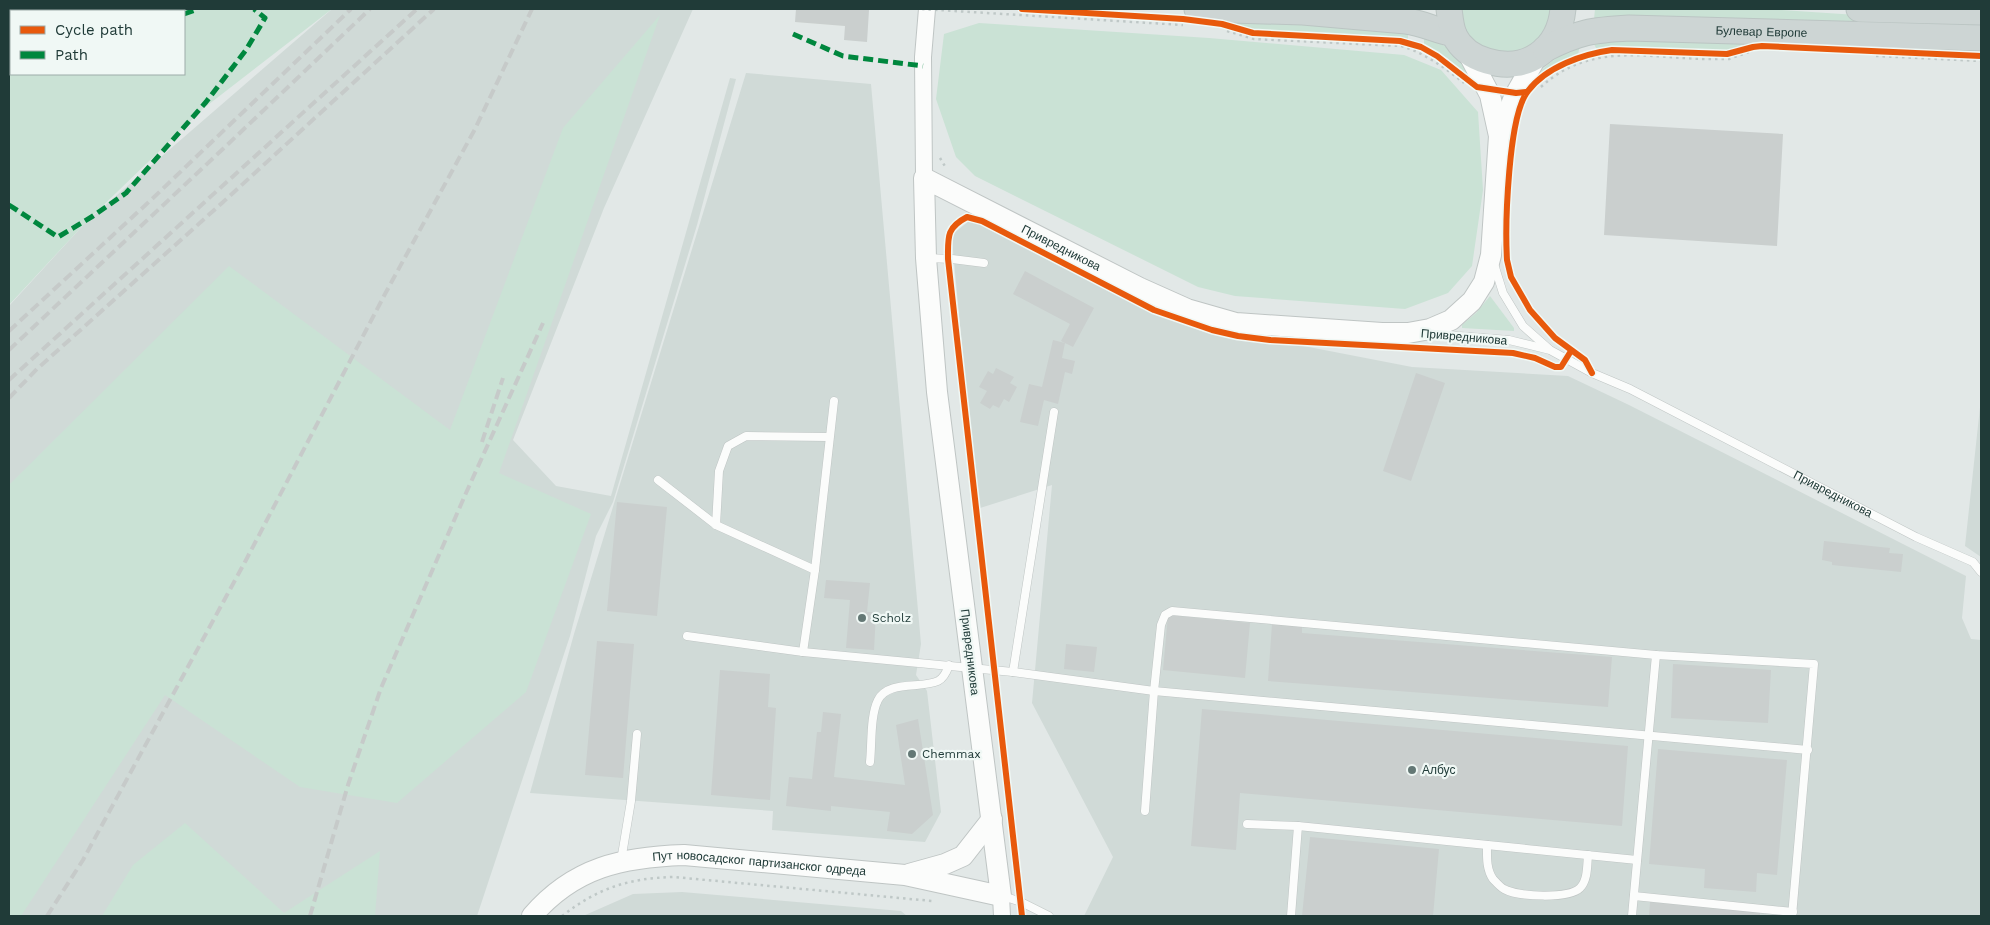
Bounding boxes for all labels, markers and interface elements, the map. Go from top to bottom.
legend [10,10,185,75]
text: Cycle path [55,21,133,39]
street label: Булевар Европе [1715,23,1808,40]
text: Path [55,46,88,64]
street label: Привредникова [1019,222,1103,274]
street label: Привредникова [1420,326,1508,348]
street label: Привредникова [1791,468,1875,520]
street label: Привредникова [958,608,982,696]
place label: Scholz [872,611,911,625]
marker: Scholz [856,612,868,624]
place label: Chemmax [922,747,981,761]
marker: Chemmax [906,748,918,760]
place label: Албус [1422,763,1455,777]
marker: Албус [1406,764,1418,776]
street label: Пут новосадског партизанског одреда [652,848,867,878]

